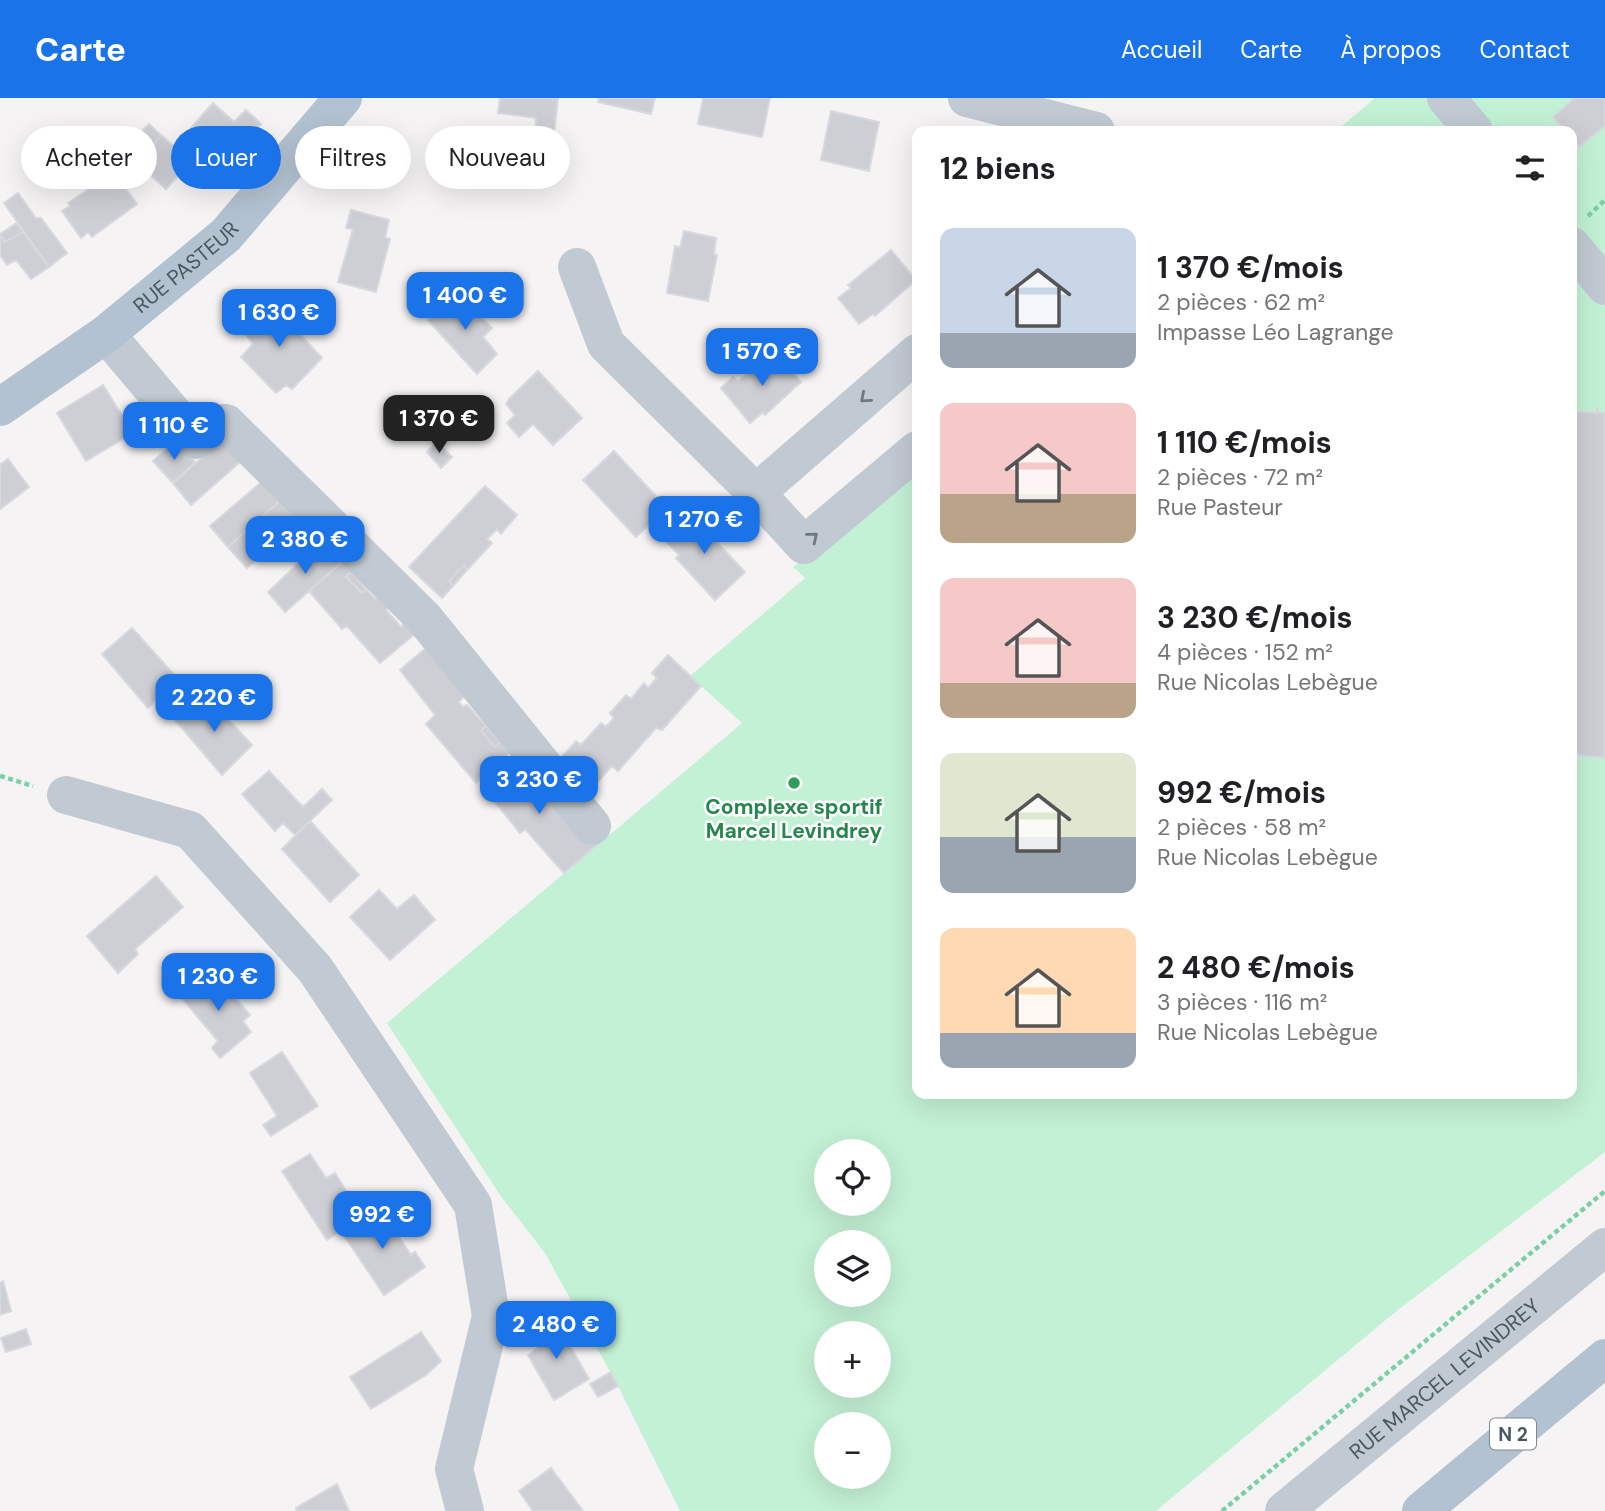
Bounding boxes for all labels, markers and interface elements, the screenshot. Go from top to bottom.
text: Carte [35,28,126,71]
text: Accueil [1121,34,1202,65]
text: Carte [1240,34,1302,65]
text: À propos [1340,34,1442,65]
text: Contact [1480,34,1570,65]
chip: Acheter [21,126,157,189]
chip: Louer [171,126,281,189]
chip: Filtres [295,126,411,189]
chip: Nouveau [425,126,570,189]
text: 12 biens [940,149,1056,188]
icon: filters [1511,149,1549,187]
street label: RUE PASTEUR [127,216,245,320]
text: 1 370 €/mois [1157,248,1344,287]
icon: home [996,256,1080,340]
pin: 1 400 € [400,272,530,332]
text: 1 400 € [423,280,507,310]
text: 2 pièces · 62 m² [1157,287,1325,317]
pin: 1 630 € [214,289,344,349]
text: 1 630 € [238,297,320,327]
text: Impasse Léo Lagrange [1157,317,1394,347]
pin: 1 570 € [697,328,827,388]
text: 1 570 € [722,336,802,366]
one-way arrow [861,390,874,402]
pin: 1 370 € [374,396,504,455]
pin: 1 110 € [109,402,239,462]
text: 1 370 € [399,403,479,433]
text: 1 110 € [139,410,209,440]
text: 1 110 €/mois [1157,423,1332,462]
icon: home [996,431,1080,515]
text: 2 pièces · 72 m² [1157,462,1323,492]
text: Rue Pasteur [1157,492,1283,522]
pin: 1 270 € [639,496,769,556]
text: 1 270 € [665,504,743,534]
pin: 2 380 € [240,517,370,576]
text: 2 380 € [262,524,348,554]
one-way arrow [806,533,818,546]
text: 3 230 €/mois [1157,598,1352,637]
icon: home [996,606,1080,690]
text: 4 pièces · 152 m² [1157,637,1333,667]
text: Rue Nicolas Lebègue [1157,667,1378,697]
pin: 2 220 € [149,674,279,734]
text: 2 220 € [172,682,256,712]
pin: 3 230 € [474,756,604,816]
text: 3 230 € [496,764,582,794]
text: 992 €/mois [1157,773,1326,812]
marker: Complexe sportif Marcel Levindrey [786,775,802,791]
icon: home [996,781,1080,865]
place label: Complexe sportif Marcel Levindrey [705,793,883,845]
text: 2 pièces · 58 m² [1157,812,1326,842]
text: Rue Nicolas Lebègue [1157,842,1378,872]
text: 2 480 €/mois [1157,948,1355,987]
pin: 1 230 € [153,954,283,1013]
icon: home [996,956,1080,1040]
text: 1 230 € [178,961,258,991]
text: 3 pièces · 116 m² [1157,987,1327,1017]
text: Rue Nicolas Lebègue [1157,1017,1378,1047]
map controls [814,1139,891,1489]
button: locate [814,1139,891,1216]
pin: 992 € [333,1192,431,1251]
text: 992 € [349,1199,415,1229]
button: layers [814,1230,891,1307]
street label: RUE MARCEL LEVINDREY [1344,1292,1546,1466]
pin: 2 480 € [491,1302,621,1361]
text: 2 480 € [512,1309,600,1339]
button: + [814,1321,891,1398]
button: − [814,1412,891,1489]
road number: N 2 [1490,1418,1536,1450]

